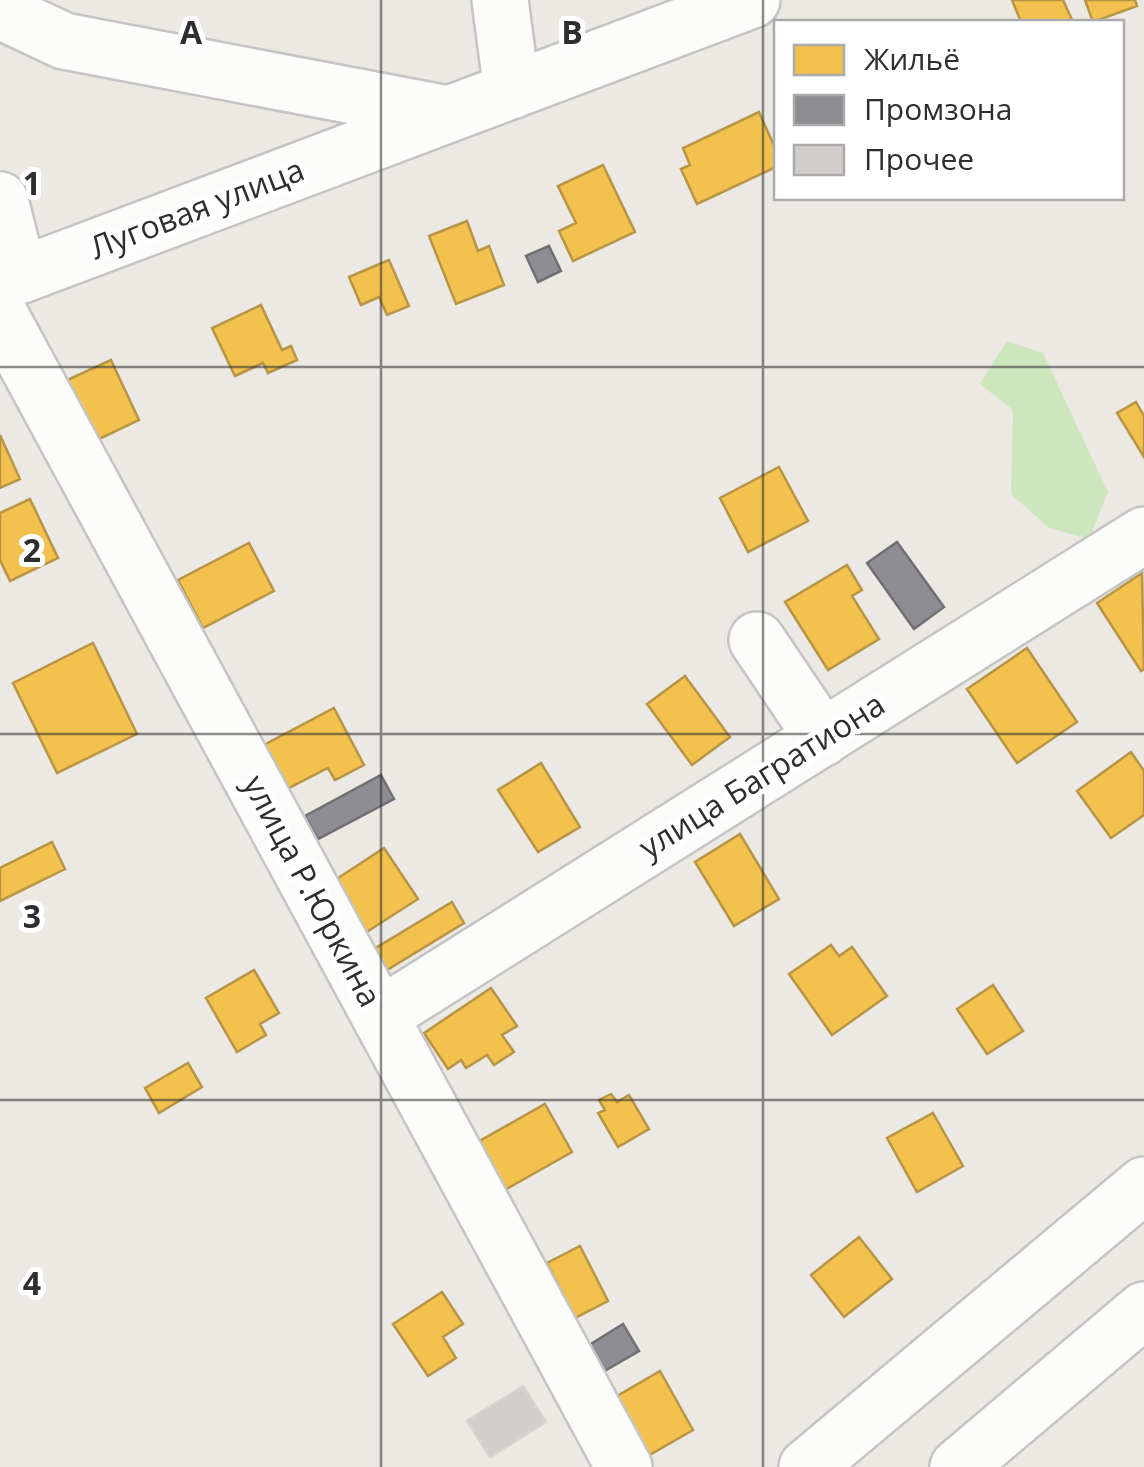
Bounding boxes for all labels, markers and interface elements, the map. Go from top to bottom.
text: A [180,10,203,53]
text: B [561,10,583,53]
legend [774,20,1124,200]
text: Жильё [864,38,960,79]
text: Промзона [864,88,1012,129]
text: Прочее [864,138,974,179]
street label: Луговая улица [83,147,310,268]
text: 1 [23,161,41,204]
text: 2 [23,528,41,571]
street label: улица Багратиона [630,682,892,868]
street label: улица Р.Юркина [234,767,393,1014]
text: 3 [23,894,41,937]
text: 4 [23,1261,41,1304]

